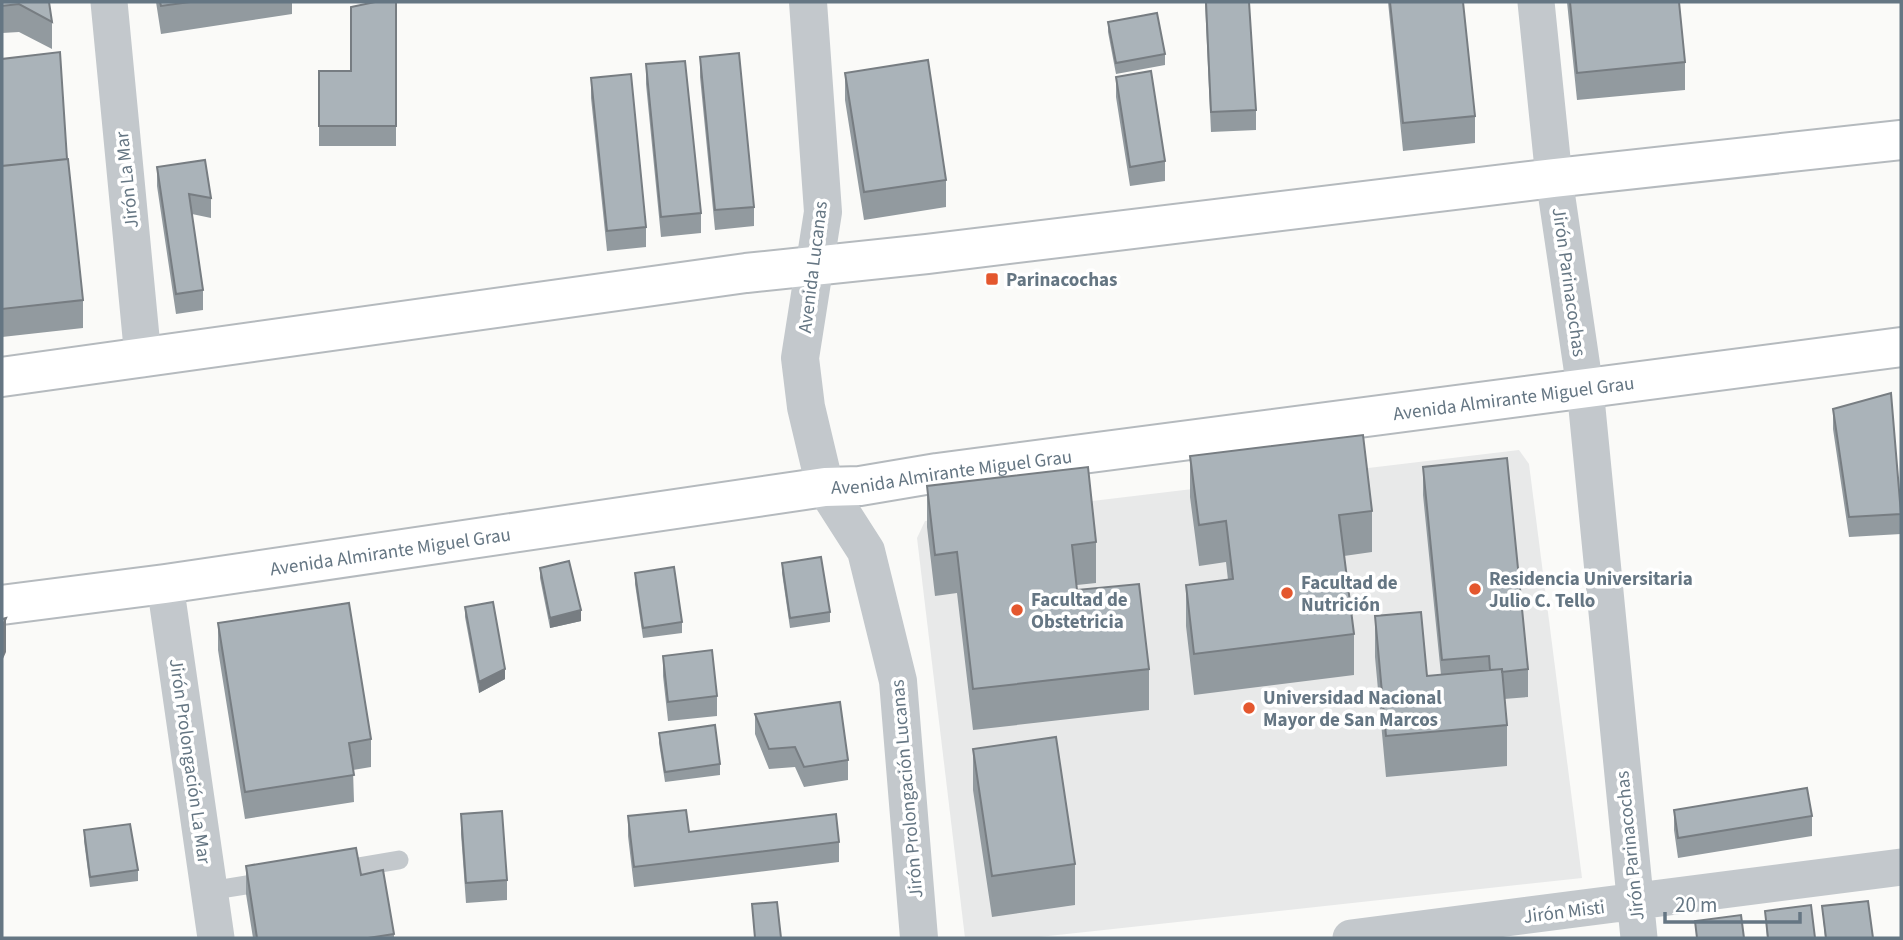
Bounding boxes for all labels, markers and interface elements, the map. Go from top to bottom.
street label: Jirón La Mar [109,130,146,230]
street label: Avenida Lucanas [792,200,835,335]
street label: Jirón Parinacochas [1545,206,1592,359]
place label: Parinacochas [1006,267,1117,294]
marker: Parinacochas [984,271,1000,287]
street label: Avenida Almirante Miguel Grau [1392,370,1636,428]
street label: Avenida Almirante Miguel Grau [831,443,1074,502]
street label: Avenida Almirante Miguel Grau [268,521,513,583]
place label: Residencia Universitaria Julio C. Tello [1489,566,1693,615]
place label: Facultad de Nutrición [1301,570,1398,619]
marker: Residencia Universitaria Julio C. Tello [1467,581,1483,597]
marker: Facultad de Nutrición [1279,585,1295,601]
place label: Facultad de Obstetricia [1031,587,1128,636]
marker: Facultad de Obstetricia [1009,602,1025,618]
street label: Jirón Prolongación La Mar [162,657,217,866]
street label: Jirón Prolongación Lucanas [884,678,931,899]
place label: Universidad Nacional Mayor de San Marcos [1263,685,1442,734]
marker: Universidad Nacional Mayor de San Marcos [1241,700,1257,716]
street label: Jirón Parinacochas [1609,770,1652,922]
scale bar [1665,880,1800,924]
text: 20 m [1675,890,1717,920]
street label: Jirón Misti [1522,894,1606,931]

